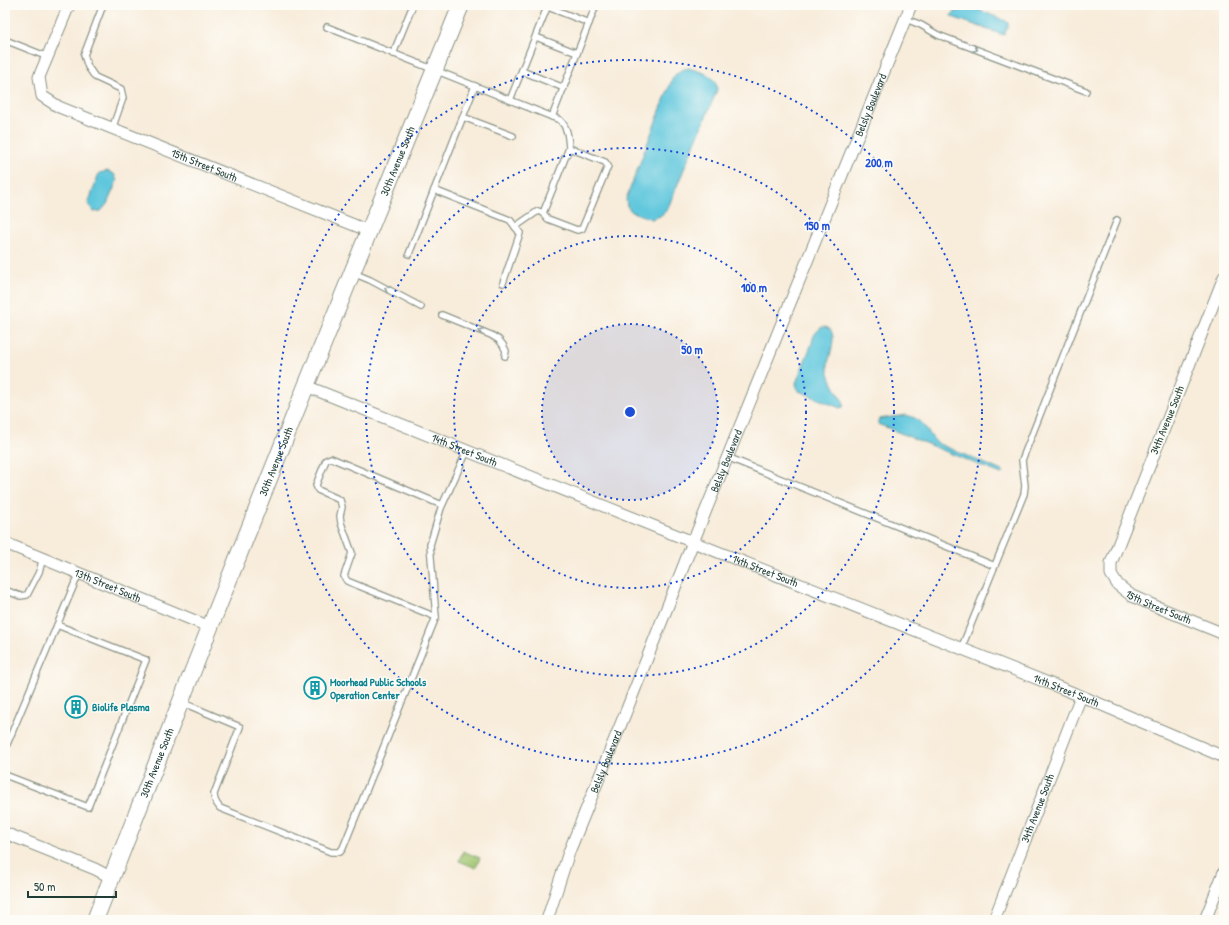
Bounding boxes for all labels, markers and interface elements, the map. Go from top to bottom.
one-way arrow [971,45,978,53]
street label: Belsly Boulevard [851,71,890,138]
street label: 30th Avenue South [377,124,418,198]
street label: 15th Street South [169,146,240,185]
text: 200 m [865,154,893,171]
text: 150 m [804,217,830,234]
text: 100 m [741,279,767,296]
one-way arrow [384,286,391,294]
one-way arrow [477,328,484,336]
text: 50 m [681,341,703,358]
street label: 34th Avenue South [1147,383,1187,456]
centre of rings [623,405,637,419]
street label: 30th Avenue South [256,424,296,498]
street label: Belsly Boulevard [707,427,745,494]
street label: 14th Street South [430,430,500,470]
street label: 14th Street South [730,551,801,590]
street label: 13th Street South [72,565,143,605]
street label: 15th Street South [1123,587,1194,627]
street label: 14th Street South [1031,671,1102,710]
building icon: Moorhead Public Schools Operation Center [302,675,328,701]
place label: Moorhead Public Schools Operation Center [330,675,427,703]
building icon: Biolife Plasma [63,694,89,720]
place label: Biolife Plasma [92,700,150,714]
street label: 30th Avenue South [137,726,177,800]
street label: Belsly Boulevard [587,728,625,795]
street label: 34th Avenue South [1018,771,1057,845]
scale bar [28,873,116,899]
text: 50 m [34,878,55,895]

